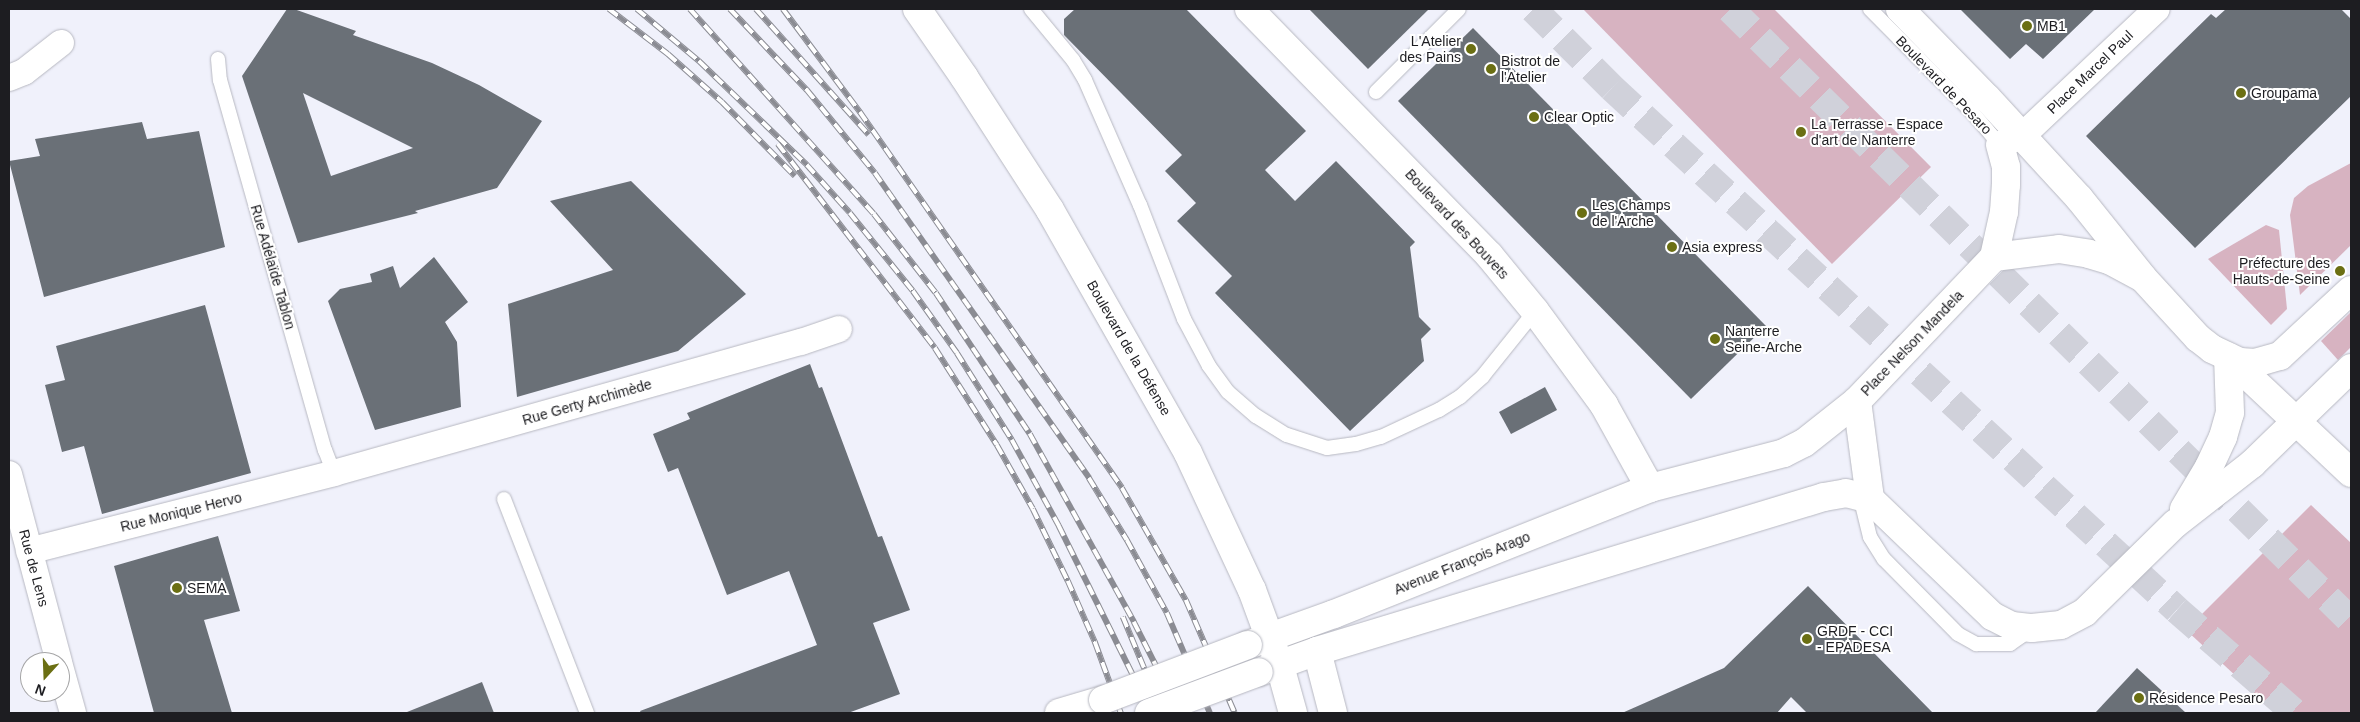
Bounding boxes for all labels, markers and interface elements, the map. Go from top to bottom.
place label: MB1 [2037,18,2066,34]
marker: MB1 [2021,20,2033,32]
street label: Place Marcel Paul [2044,27,2136,117]
street label: Boulevard de Pesaro [1893,32,1995,138]
place label: L'Atelier des Pains [1400,33,1461,65]
marker: L'Atelier des Pains [1465,43,1477,55]
place label: Bistrot de l'Atelier [1501,53,1560,85]
marker: Bistrot de l'Atelier [1485,63,1497,75]
place label: Groupama [2251,85,2317,101]
marker: Groupama [2235,87,2247,99]
place label: Clear Optic [1544,109,1614,125]
marker: Clear Optic [1528,111,1540,123]
place label: La Terrasse - Espace d'art de Nanterre [1811,116,1943,148]
marker: La Terrasse - Espace d'art de Nanterre [1795,126,1807,138]
street label: Boulevard des Bouvets [1402,166,1512,282]
place label: Les Champs de l'Arche [1592,197,1671,230]
street label: Rue Adélaïde Tablon [247,202,299,332]
marker: Les Champs de l'Arche [1576,207,1588,219]
place label: Asia express [1682,239,1762,255]
marker: Asia express [1666,241,1678,253]
place label: Préfecture des Hauts-de-Seine [2233,255,2330,288]
marker: Préfecture des Hauts-de-Seine [2334,265,2346,277]
street label: Boulevard de la Défense [1083,277,1175,419]
street label: Place Nelson Mandela [1857,287,1967,399]
place label: Nanterre Seine-Arche [1725,323,1802,356]
marker: Nanterre Seine-Arche [1709,333,1721,345]
street label: Rue Gerty Archimède [520,375,654,429]
street label: Rue Monique Hervo [119,489,243,535]
street label: Rue de Lens [16,527,52,609]
street label: Avenue François Arago [1391,528,1533,598]
place label: SEMA [187,580,227,596]
marker: SEMA [171,582,183,594]
place label: GRDF - CCI - EPADESA [1817,623,1893,656]
marker: GRDF - CCI - EPADESA [1801,633,1813,645]
north arrow [20,652,70,702]
text: N [33,681,48,699]
place label: Résidence Pesaro [2149,690,2263,706]
marker: Résidence Pesaro [2133,692,2145,704]

